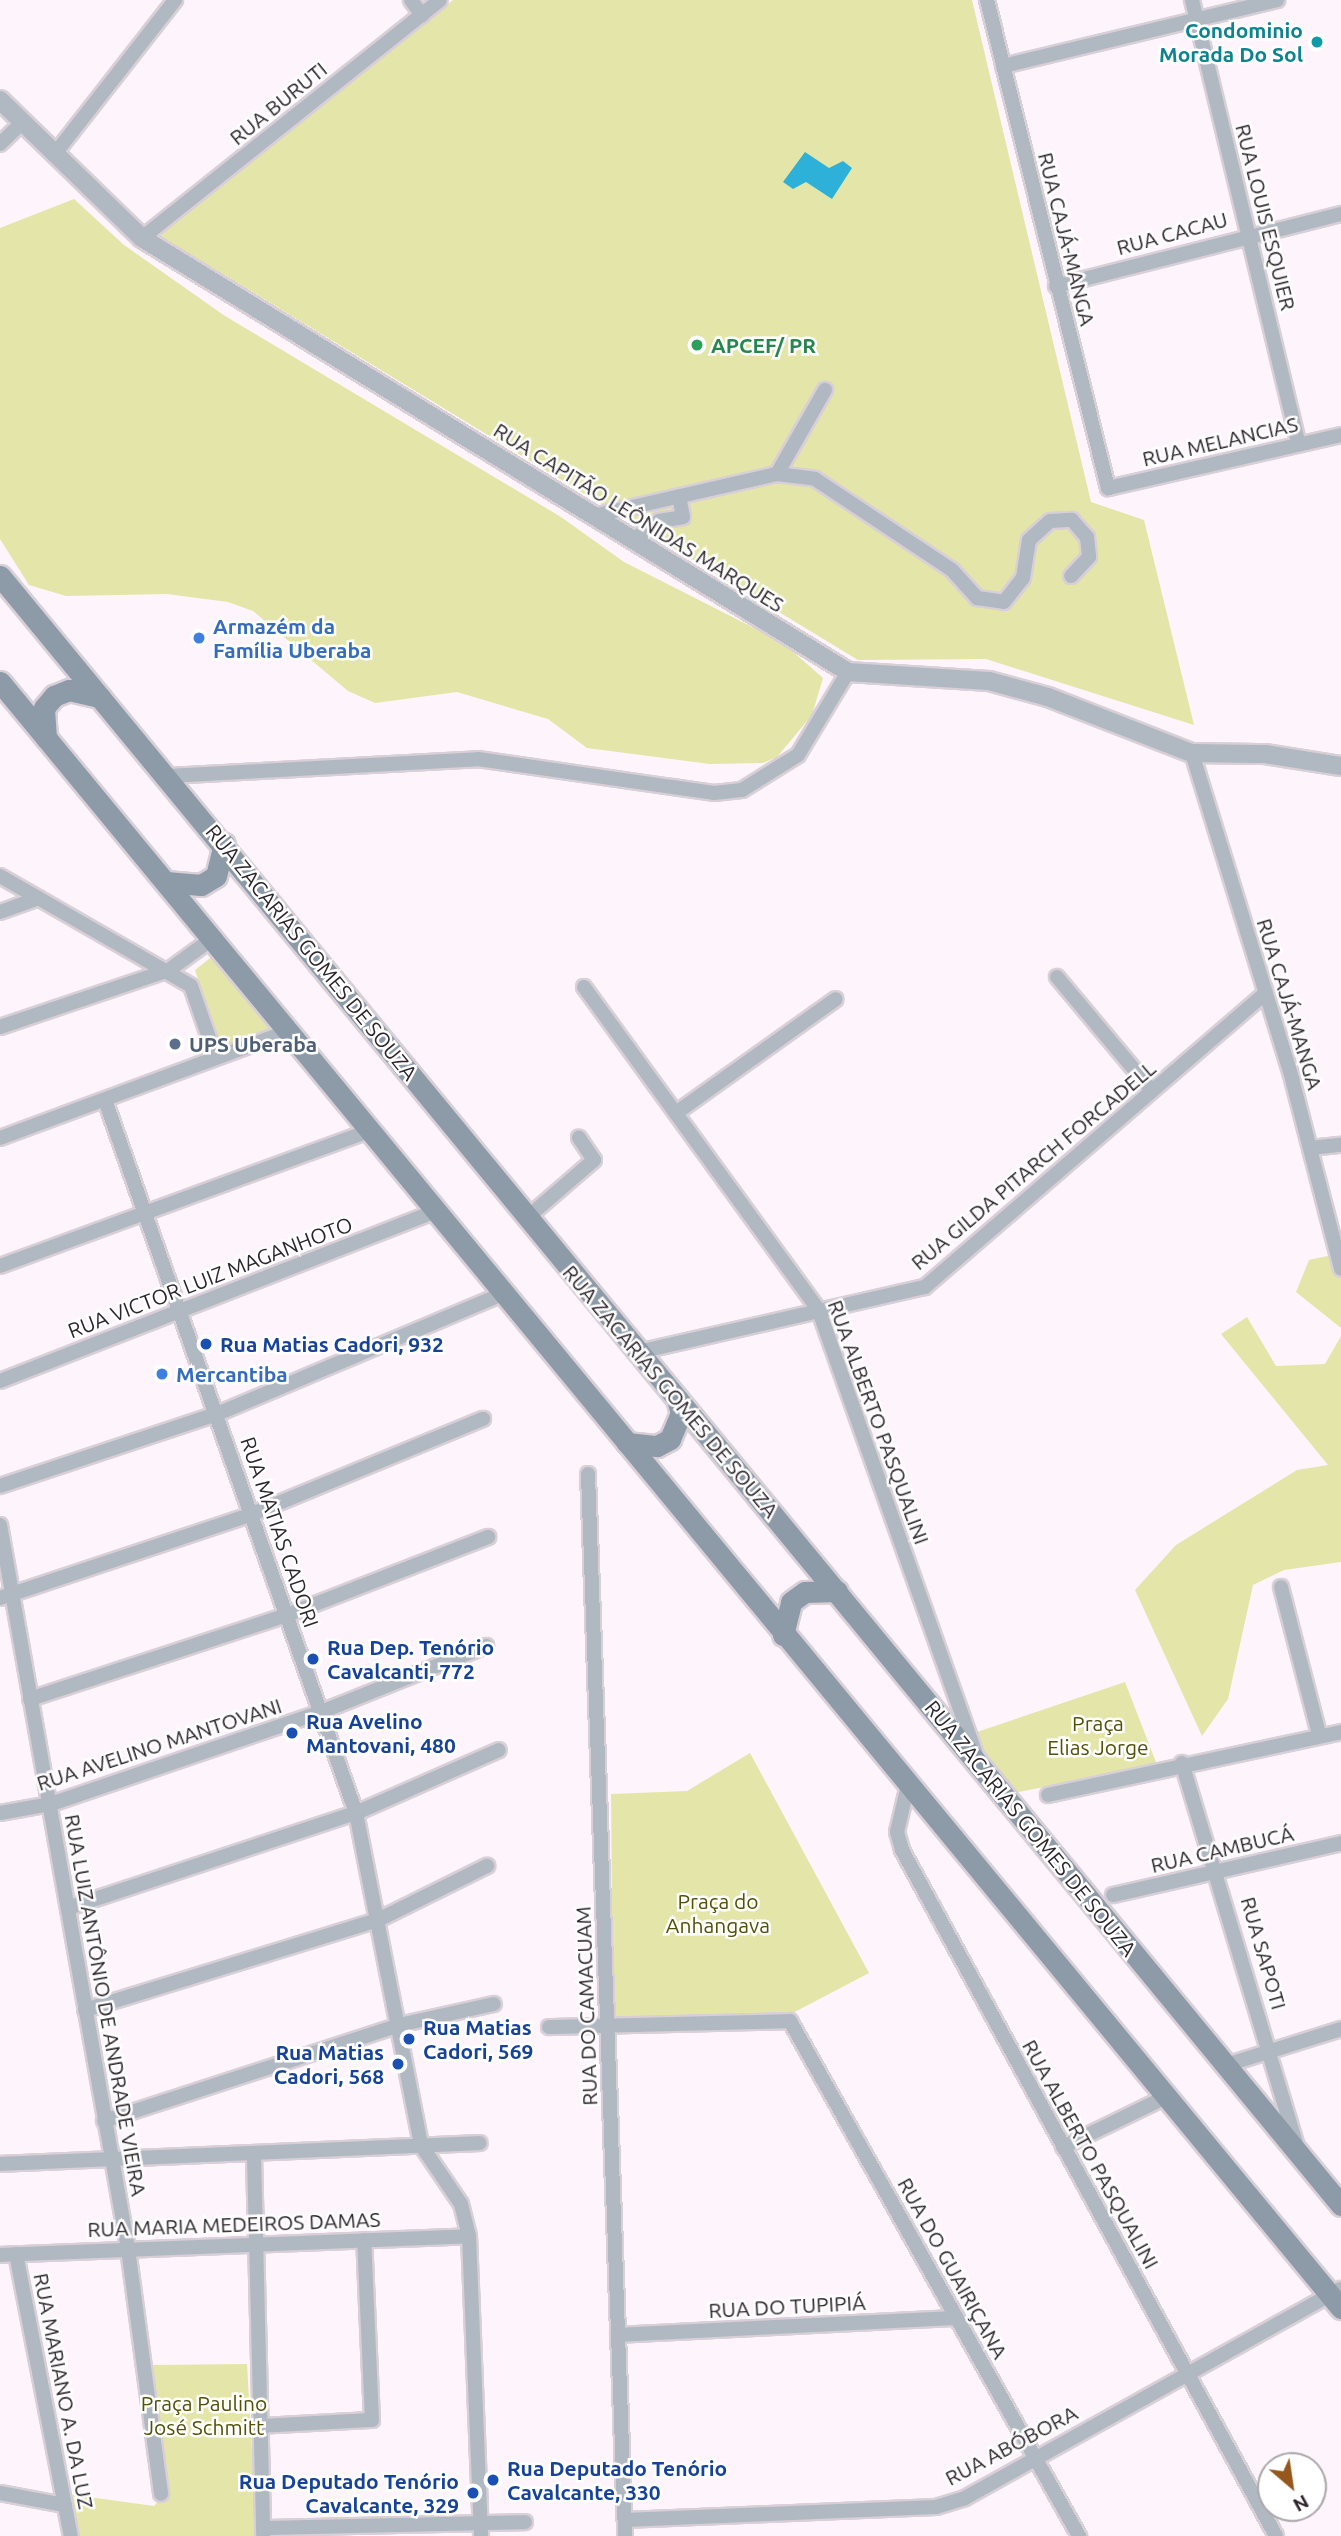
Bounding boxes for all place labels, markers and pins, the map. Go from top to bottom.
place label: Condominio Morada Do Sol [1159,17,1303,67]
marker: Condominio Morada Do Sol [1309,34,1325,50]
place label: APCEF/ PR [711,332,816,358]
marker: APCEF/ PR [689,337,705,353]
place label: Armazém da Família Uberaba [213,613,371,663]
marker: Armazém da Família Uberaba [191,630,207,646]
place label: UPS Uberaba [189,1031,317,1057]
marker: UPS Uberaba [167,1036,183,1052]
place label: Rua Matias Cadori, 932 [220,1331,444,1357]
marker: Rua Matias Cadori, 932 [198,1336,214,1352]
place label: Mercantiba [176,1361,288,1387]
marker: Mercantiba [154,1366,170,1382]
place label: Rua Dep. Tenório Cavalcanti, 772 [327,1634,494,1684]
marker: Rua Dep. Tenório Cavalcanti, 772 [305,1651,321,1667]
place label: Rua Avelino Mantovani, 480 [306,1708,456,1758]
marker: Rua Avelino Mantovani, 480 [284,1725,300,1741]
place label: Rua Matias Cadori, 569 [423,2014,533,2064]
marker: Rua Matias Cadori, 569 [401,2031,417,2047]
place label: Rua Matias Cadori, 568 [274,2039,384,2089]
marker: Rua Matias Cadori, 568 [390,2056,406,2072]
place label: Rua Deputado Tenório Cavalcante, 330 [507,2455,727,2505]
place label: Rua Deputado Tenório Cavalcante, 329 [239,2468,459,2518]
marker: Rua Deputado Tenório Cavalcante, 330 [485,2472,501,2488]
marker: Rua Deputado Tenório Cavalcante, 329 [465,2485,481,2501]

